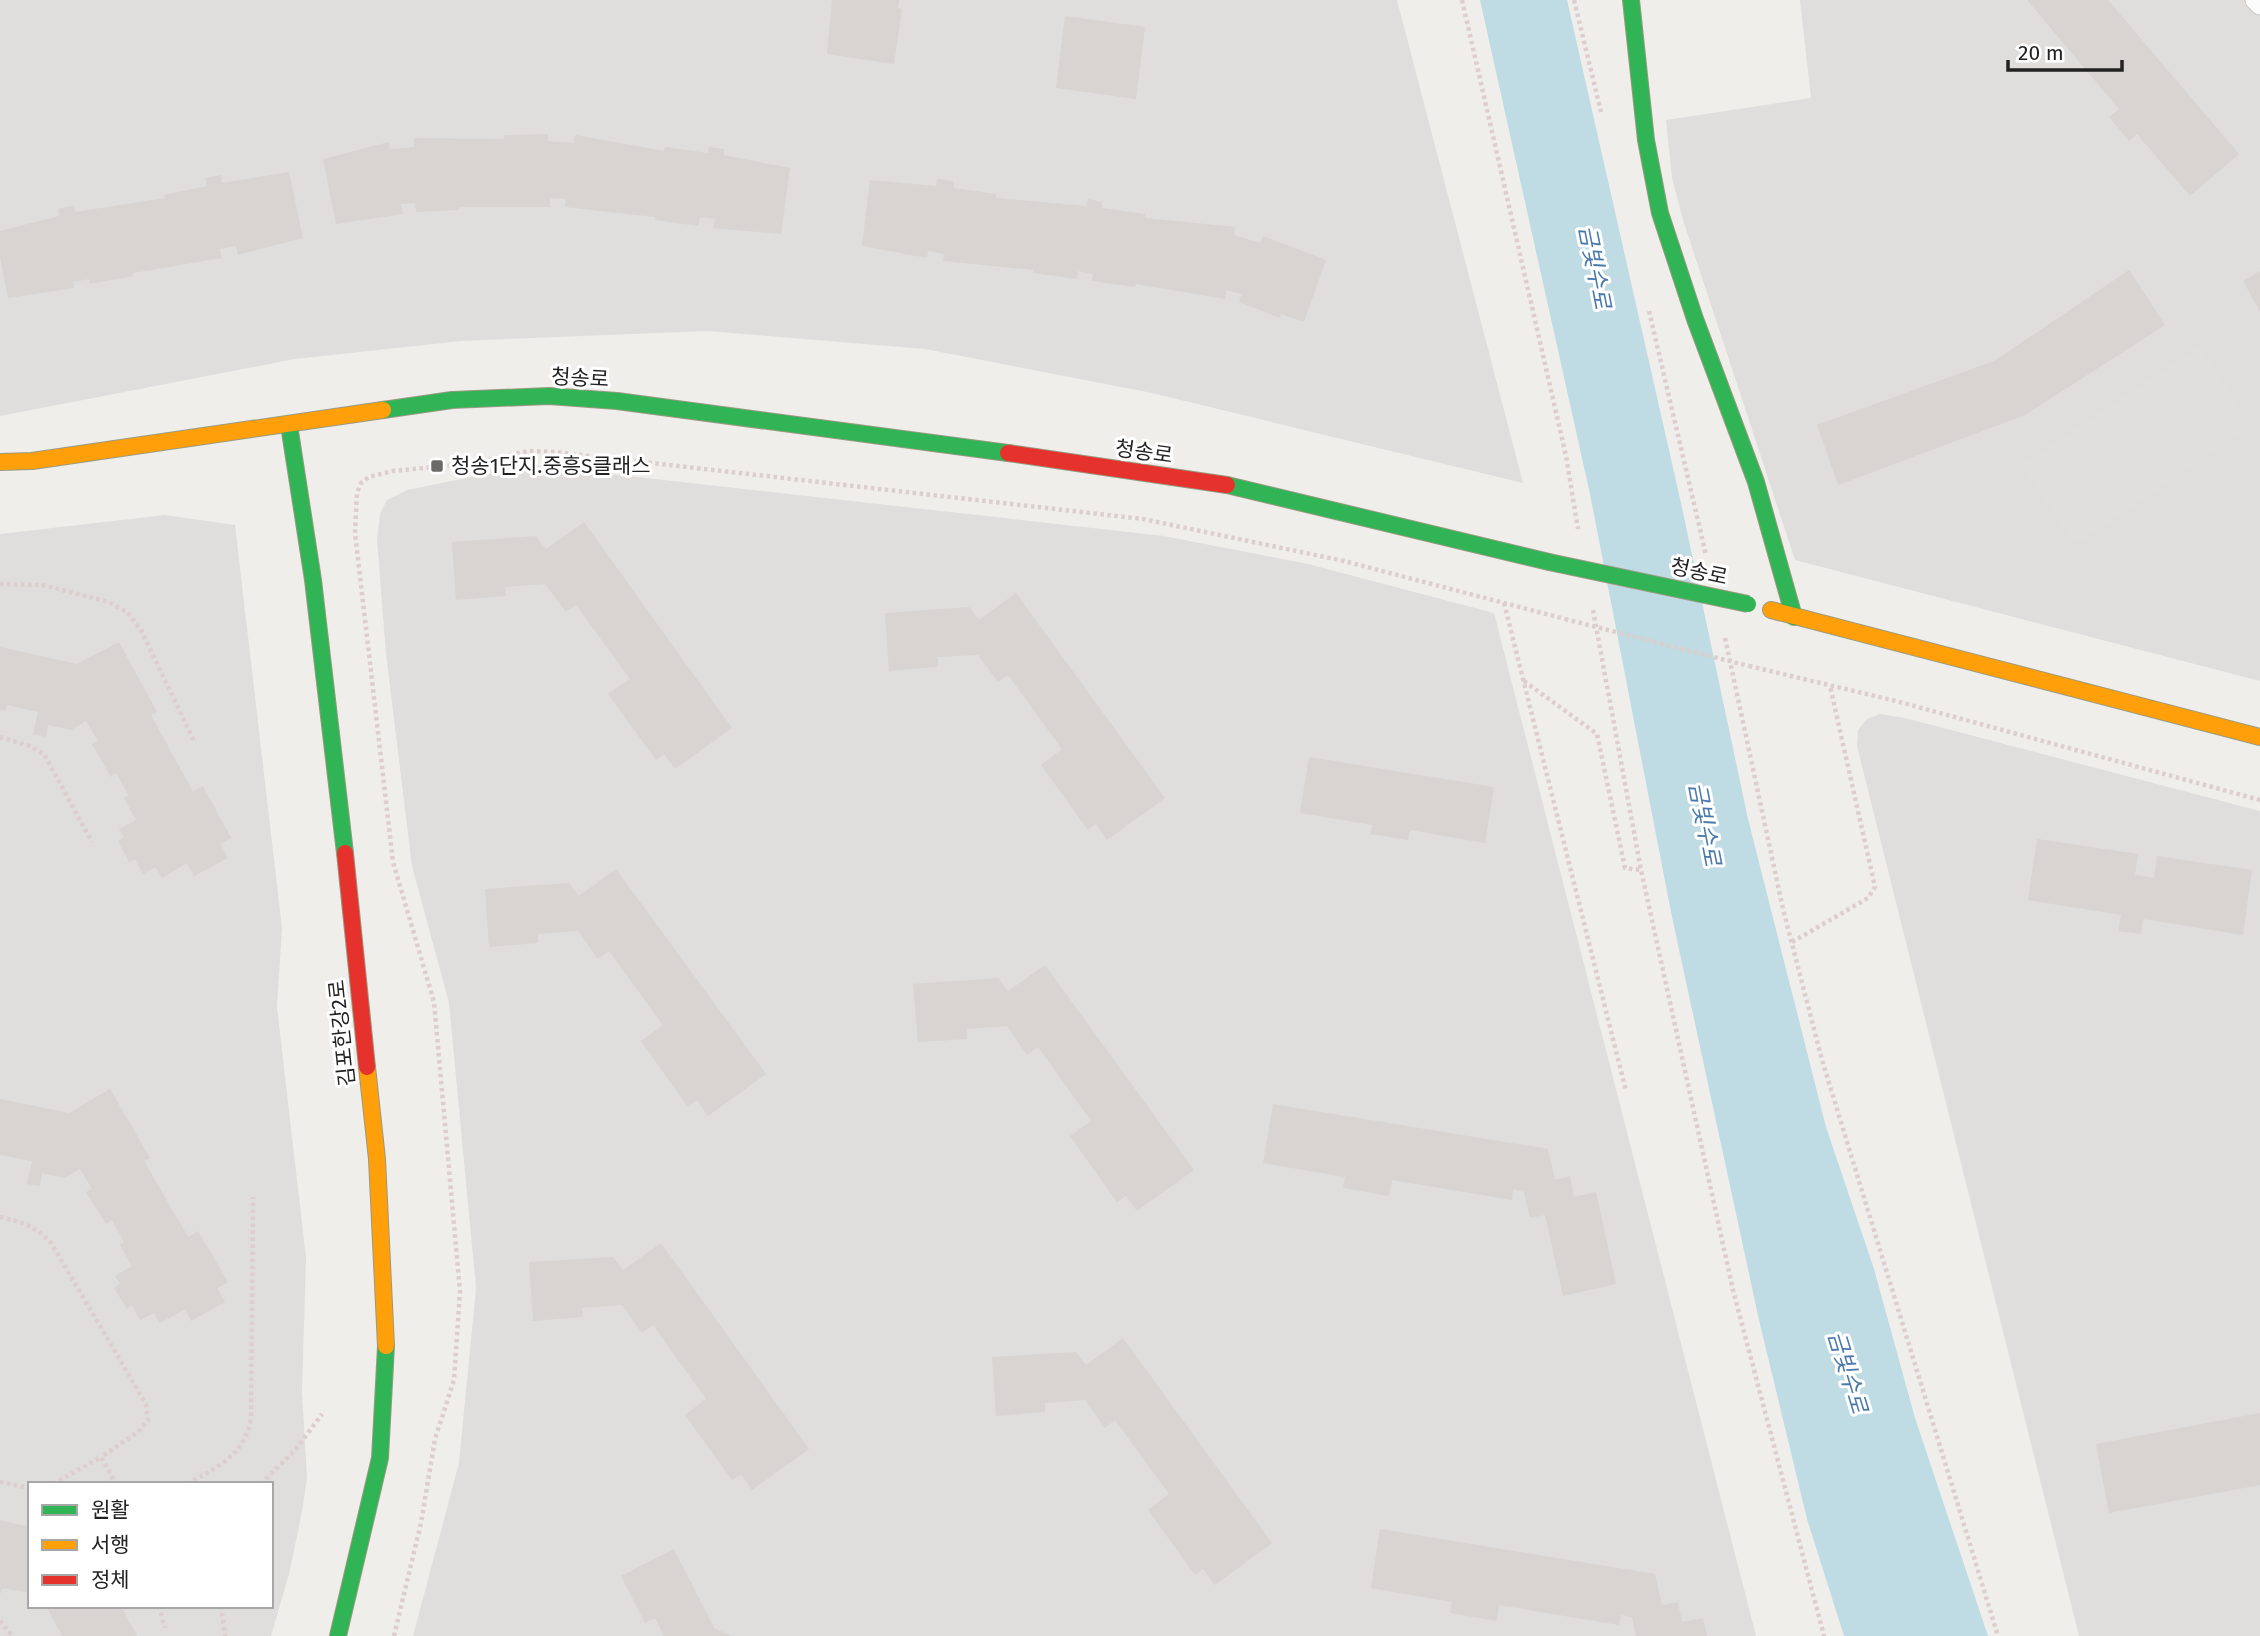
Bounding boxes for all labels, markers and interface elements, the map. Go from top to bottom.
scale bar [2008,28,2122,72]
text: 20 m [2018,40,2064,66]
water label: 금빛수로 [1573,223,1617,313]
street label: 청송로 [550,364,610,392]
street label: 청송로 [1113,435,1175,469]
place label: 청송1단지.중흥S클래스 [451,453,650,479]
marker: 청송1단지.중흥S클래스 [429,458,445,474]
street label: 청송로 [1668,553,1730,591]
water label: 금빛수로 [1683,780,1727,870]
street label: 김포한강2로 [323,978,361,1088]
water label: 금빛수로 [1822,1327,1874,1418]
legend [28,1482,273,1608]
text: 원활 [91,1497,130,1523]
text: 서행 [91,1532,130,1558]
text: 정체 [91,1567,130,1593]

